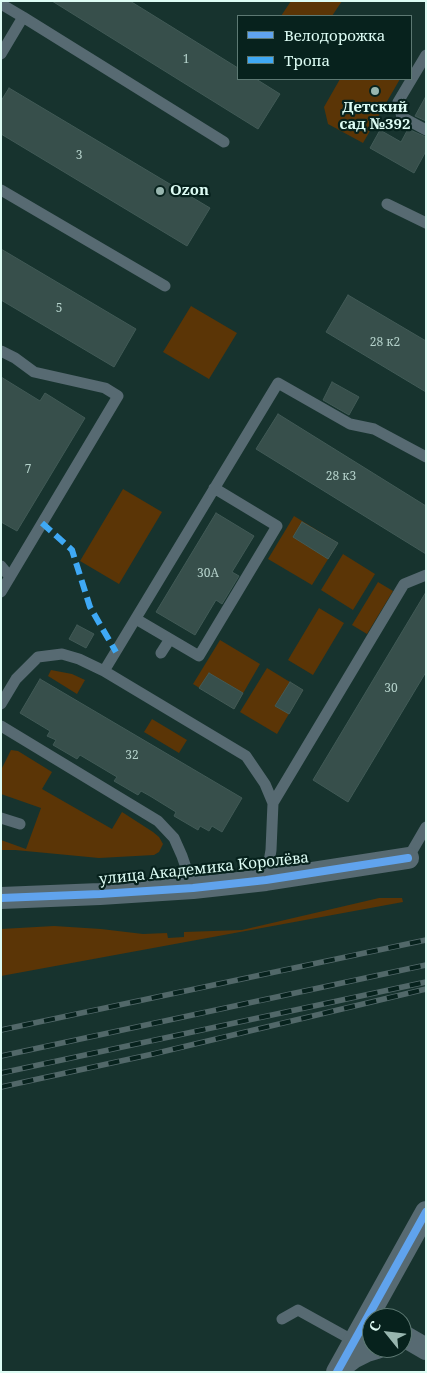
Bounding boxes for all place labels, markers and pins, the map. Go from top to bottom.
marker: Детский сад №392 [369,85,381,97]
place label: Детский сад №392 [340,99,410,134]
place label: Ozon [170,182,209,200]
marker: Ozon [154,185,166,197]

